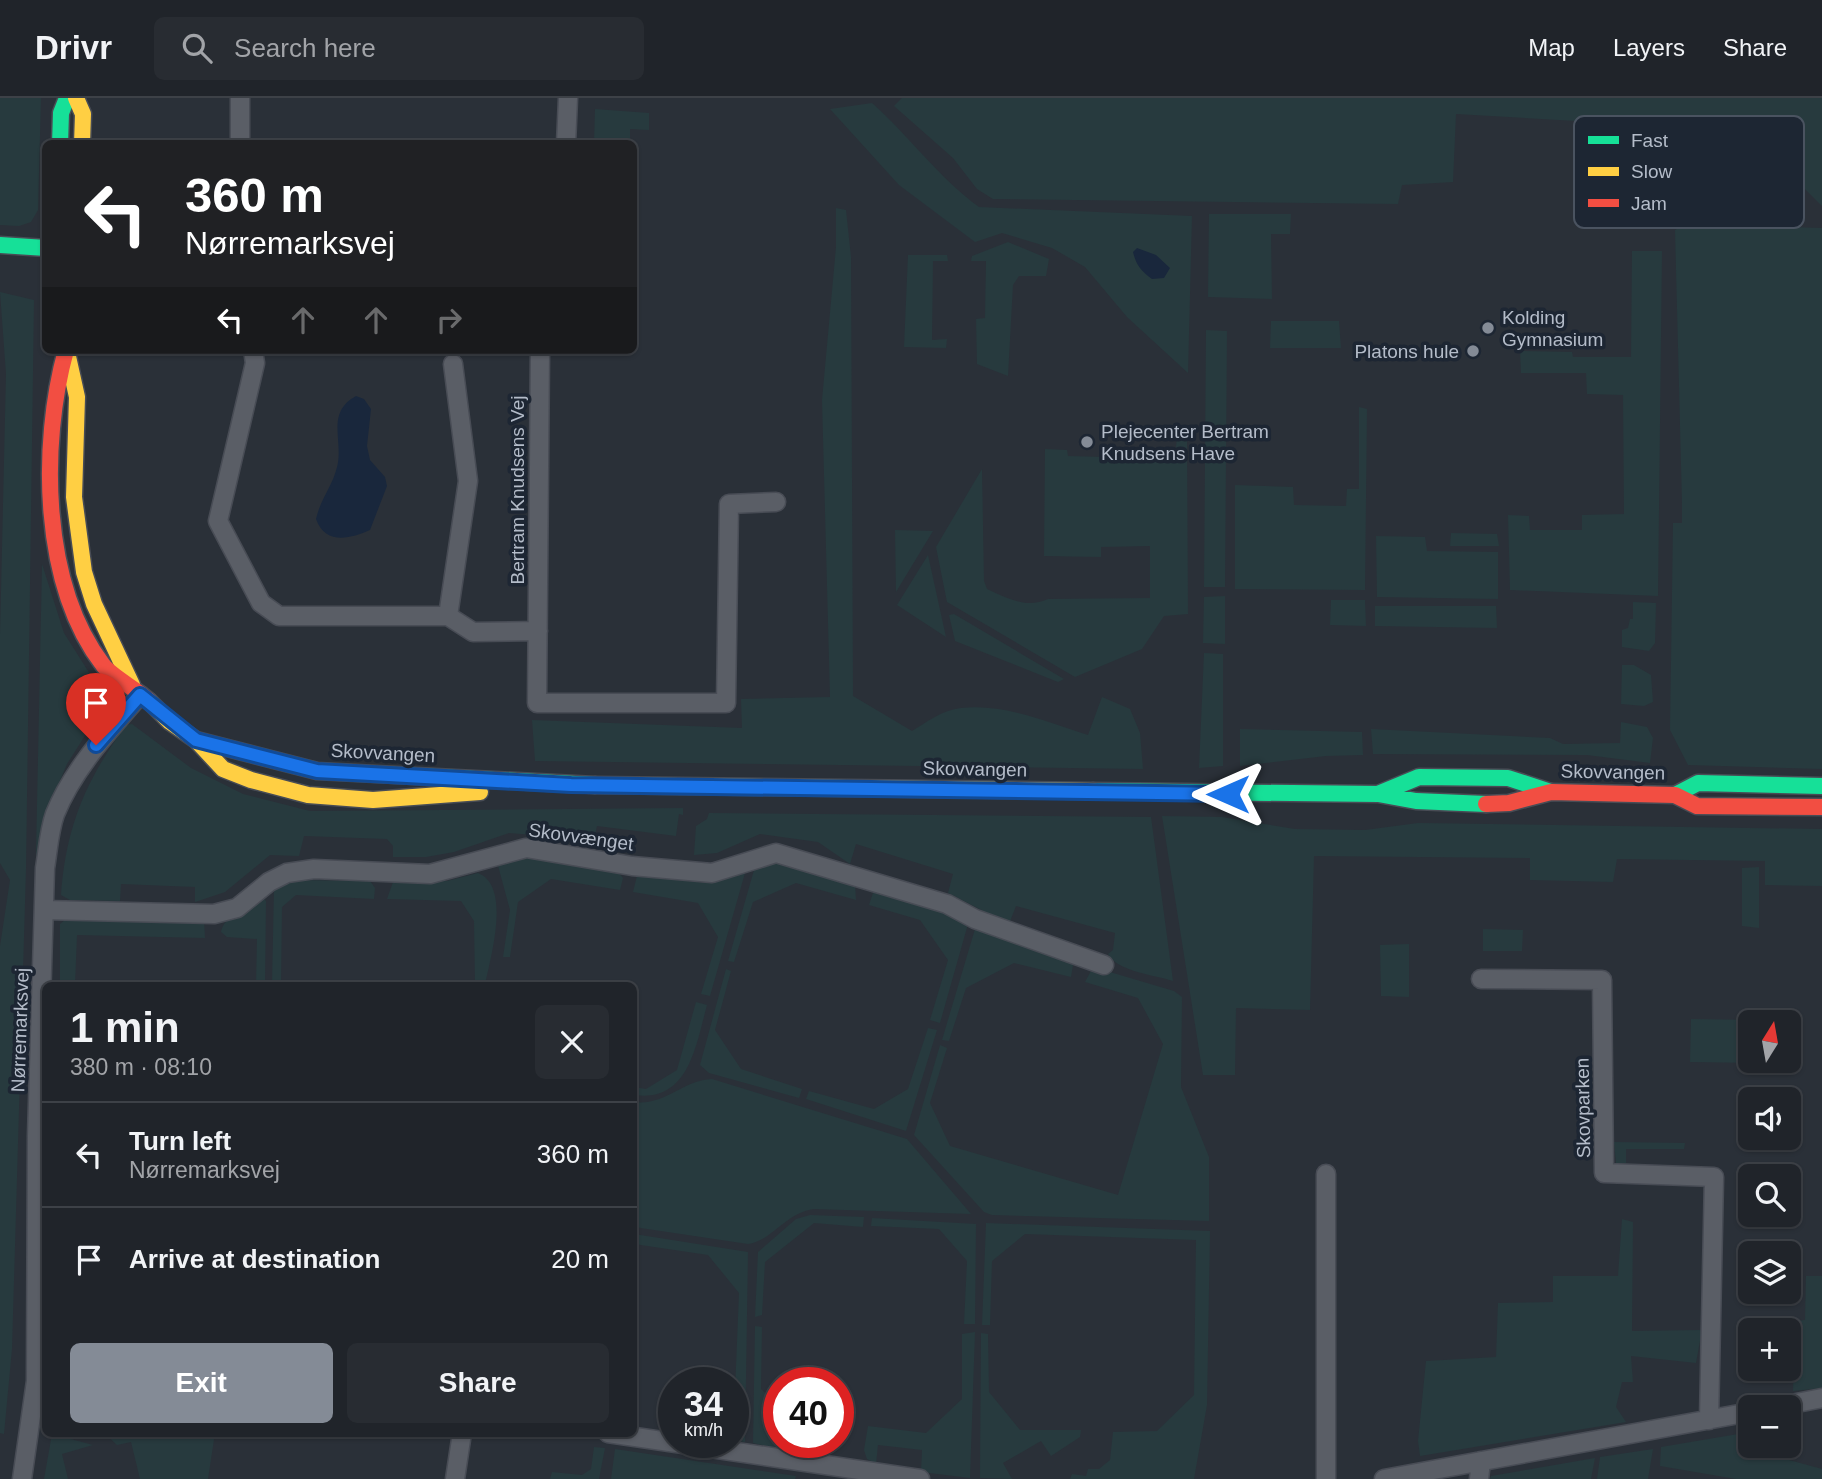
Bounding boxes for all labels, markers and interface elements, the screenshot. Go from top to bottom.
search box [154,17,644,80]
text: Drivr [35,29,112,66]
icon: search [178,29,216,67]
text: Search here [234,33,376,63]
text: Map [1528,34,1575,61]
text: Layers [1613,34,1685,61]
text: Share [1723,34,1787,61]
legend [1574,116,1804,228]
text: Fast [1631,130,1669,151]
text: Slow [1631,161,1672,182]
icon: left [70,168,161,259]
text: 360 m [185,168,324,222]
text: Jam [1631,193,1667,214]
text: Nørremarksvej [185,225,395,261]
icon: left [211,301,249,339]
icon: ahead [284,301,322,339]
icon: ahead [357,301,395,339]
icon: right [430,301,468,339]
place label: Kolding Gymnasium [1502,307,1603,350]
marker: Kolding Gymnasium [1480,320,1496,336]
place label: Platons hule [1354,341,1459,362]
marker: Platons hule [1465,343,1481,359]
street label: Bertram Knudsens Vej [507,395,528,585]
place label: Plejecenter Bertram Knudsens Have [1101,421,1269,464]
marker: Plejecenter Bertram Knudsens Have [1079,434,1095,450]
pin [66,673,126,745]
icon: arrive [77,684,115,722]
street label: Skovvangen [330,740,436,766]
position arrow [1191,757,1265,831]
street label: Skovvangen [923,758,1027,780]
street label: Skovvangen [1561,761,1665,783]
street label: Skovvænget [527,819,635,855]
street label: Nørremarksvej [7,967,33,1093]
text: 1 min [70,1004,180,1051]
button: close [535,1005,609,1079]
north arrow [1738,1010,1801,1073]
map controls [1738,1010,1801,1458]
text: 380 m · 08:10 [70,1054,212,1080]
street label: Skovparken [1572,1058,1594,1158]
button: sound [1738,1087,1801,1150]
text: Turn left [129,1126,231,1156]
icon: left [70,1136,108,1174]
text: 360 m [537,1139,609,1169]
text: Nørremarksvej [129,1157,280,1183]
button: search [1738,1164,1801,1227]
icon: arrive [70,1241,108,1279]
button: layers [1738,1241,1801,1304]
text: Arrive at destination [129,1244,380,1274]
text: 20 m [551,1244,609,1274]
button: + [1738,1318,1801,1381]
button: Exit [70,1343,333,1423]
button: Share [347,1343,609,1423]
speed limit sign: 40 [763,1367,854,1458]
text: 34 [684,1384,723,1423]
button: − [1738,1395,1801,1458]
text: km/h [684,1420,723,1440]

